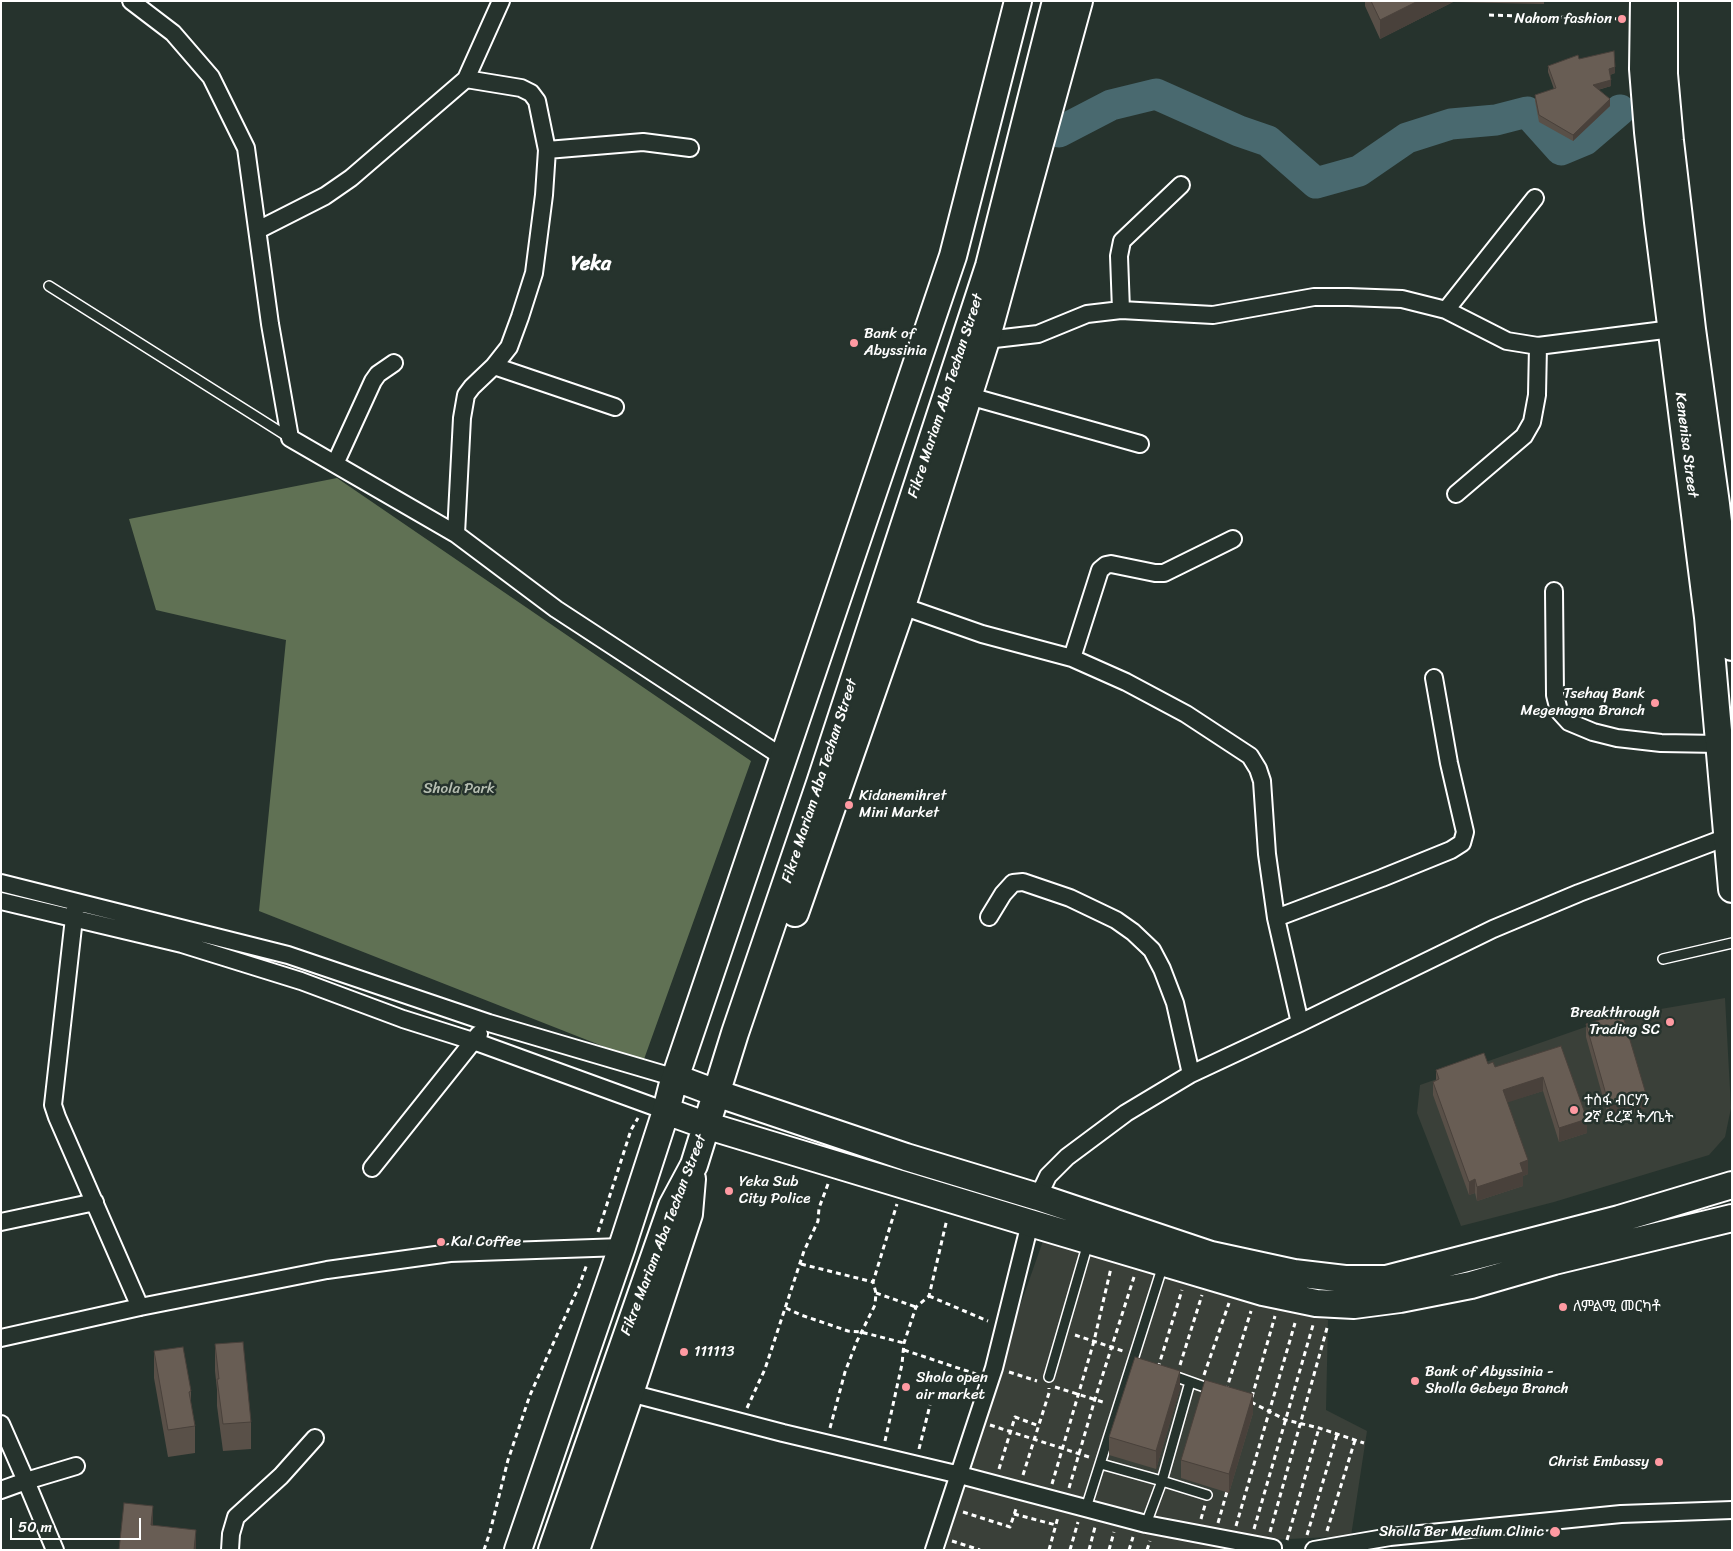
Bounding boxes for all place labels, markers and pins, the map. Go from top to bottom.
place label: Nahom fashion [1515,10,1612,28]
marker: Nahom fashion [1616,13,1628,25]
place label: Bank of Abyssinia [864,325,927,360]
marker: Bank of Abyssinia [848,337,860,349]
place label: Tsehay Bank Megenagna Branch [1520,685,1645,720]
marker: Tsehay Bank Megenagna Branch [1649,697,1661,709]
place label: Kidanemihret Mini Market [859,787,946,822]
marker: Kidanemihret Mini Market [843,799,855,811]
place label: Breakthrough Trading SC [1570,1004,1660,1039]
marker: Breakthrough Trading SC [1664,1016,1676,1028]
place label: ተስፋ ብርሃን 2ኛ ደረጃ ት/ቤት [1584,1092,1673,1127]
marker: ተስፋ ብርሃን 2ኛ ደረጃ ት/ቤት [1568,1104,1580,1116]
place label: Yeka Sub City Police [739,1173,811,1208]
marker: Yeka Sub City Police [723,1185,735,1197]
place label: Kal Coffee [451,1233,521,1251]
marker: Kal Coffee [435,1236,447,1248]
place label: ለምልሚ መርካቶ [1573,1298,1661,1316]
marker: ለምልሚ መርካቶ [1557,1301,1569,1313]
place label: 111113 [694,1343,734,1361]
marker: 111113 [678,1346,690,1358]
place label: Bank of Abyssinia - Sholla Gebeya Branch [1425,1363,1569,1398]
place label: Shola open air market [916,1369,988,1404]
marker: Bank of Abyssinia - Sholla Gebeya Branch [1409,1375,1421,1387]
marker: Shola open air market [900,1381,912,1393]
place label: Christ Embassy [1549,1453,1649,1471]
marker: Christ Embassy [1653,1456,1665,1468]
place label: Sholla Ber Medium Clinic [1379,1523,1544,1541]
marker: Sholla Ber Medium Clinic [1548,1525,1562,1539]

